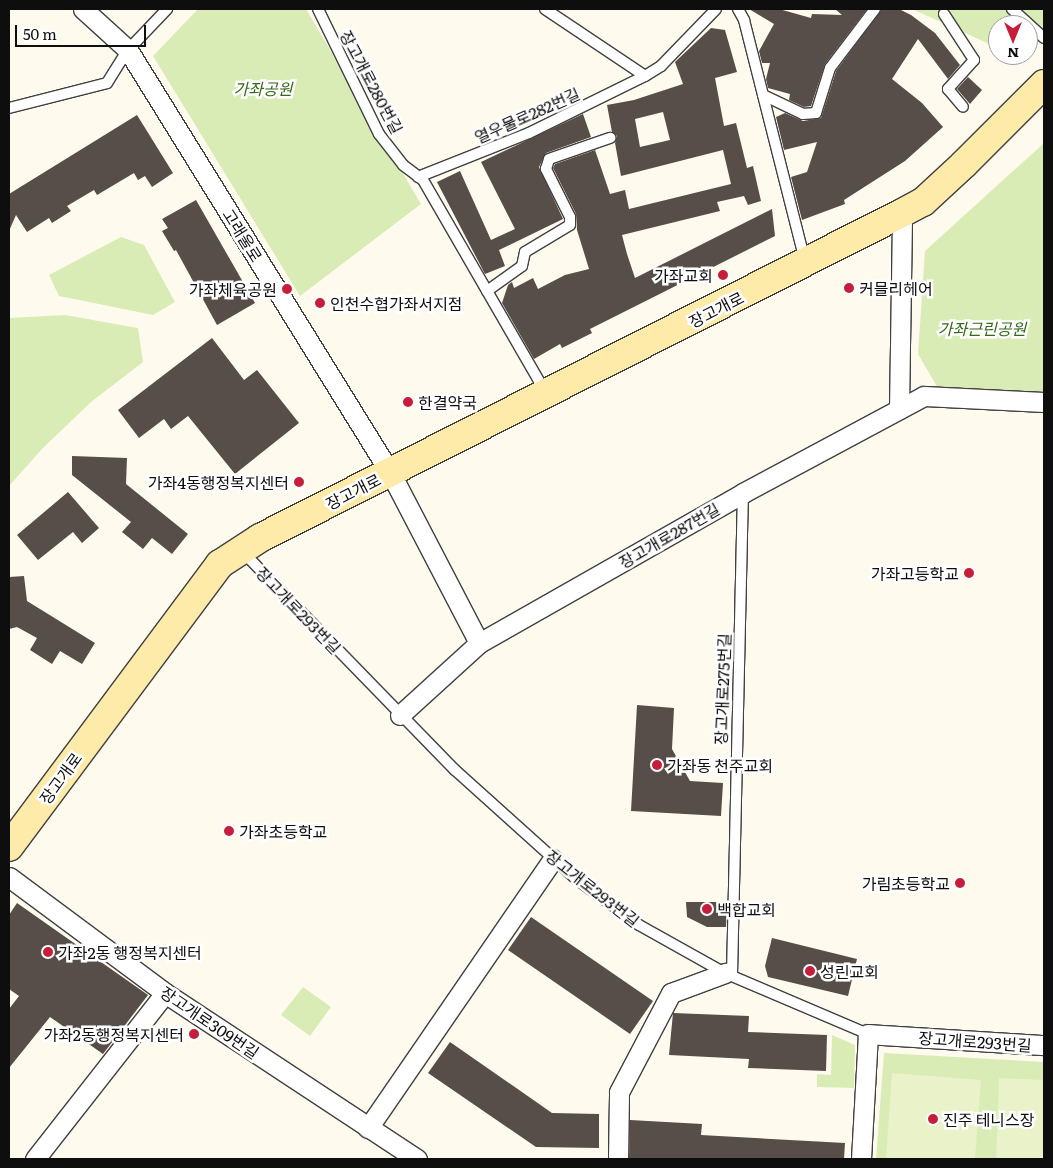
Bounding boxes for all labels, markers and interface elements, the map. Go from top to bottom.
scale bar [18,15,149,47]
north arrow [988,15,1038,65]
text: 50 m [23,22,57,45]
street label: 장고개로280번길 [337,27,407,137]
text: N [1007,44,1019,64]
park label: 가좌공원 [234,78,292,98]
street label: 열우물로282번길 [471,83,583,147]
street label: 고래울로 [219,205,267,265]
place label: 가좌교회 [654,265,713,285]
marker: 가좌교회 [717,269,729,281]
place label: 커믈리헤어 [859,278,933,298]
place label: 가좌체육공원 [189,279,277,299]
marker: 커믈리헤어 [843,282,855,294]
marker: 가좌체육공원 [281,283,293,295]
street label: 장고개로 [685,287,747,331]
place label: 인천수협가좌서지점 [330,293,462,313]
marker: 인천수협가좌서지점 [314,297,326,309]
park label: 가좌근린공원 [938,318,1026,338]
place label: 한결약국 [418,392,477,412]
marker: 한결약국 [402,396,414,408]
street label: 장고개로 [322,469,384,513]
place label: 가좌4동행정복지센터 [148,472,289,492]
marker: 가좌4동행정복지센터 [293,476,305,488]
street label: 장고개로287번길 [615,498,723,572]
street label: 장고개로293번길 [253,563,345,657]
place label: 가좌고등학교 [871,563,959,583]
marker: 가좌고등학교 [963,567,975,579]
street label: 장고개로275번길 [710,633,734,745]
street label: 장고개로 [35,749,85,807]
place label: 가좌동 천주교회 [667,755,773,775]
marker: 가좌동 천주교회 [651,759,663,771]
place label: 가좌초등학교 [239,821,327,841]
marker: 가좌초등학교 [223,825,235,837]
street label: 장고개로293번길 [542,846,644,930]
place label: 가림초등학교 [862,873,950,893]
marker: 가림초등학교 [954,877,966,889]
place label: 백합교회 [717,899,776,919]
marker: 백합교회 [701,903,713,915]
place label: 가좌2동 행정복지센터 [58,942,202,962]
marker: 가좌2동 행정복지센터 [42,946,54,958]
place label: 성린교회 [820,961,879,981]
marker: 성린교회 [804,965,816,977]
street label: 장고개로309번길 [157,982,263,1062]
place label: 가좌2동행정복지센터 [43,1024,184,1044]
street label: 장고개로293번길 [918,1027,1032,1055]
marker: 가좌2동행정복지센터 [188,1028,200,1040]
place label: 진주 테니스장 [943,1109,1035,1129]
marker: 진주 테니스장 [927,1113,939,1125]

